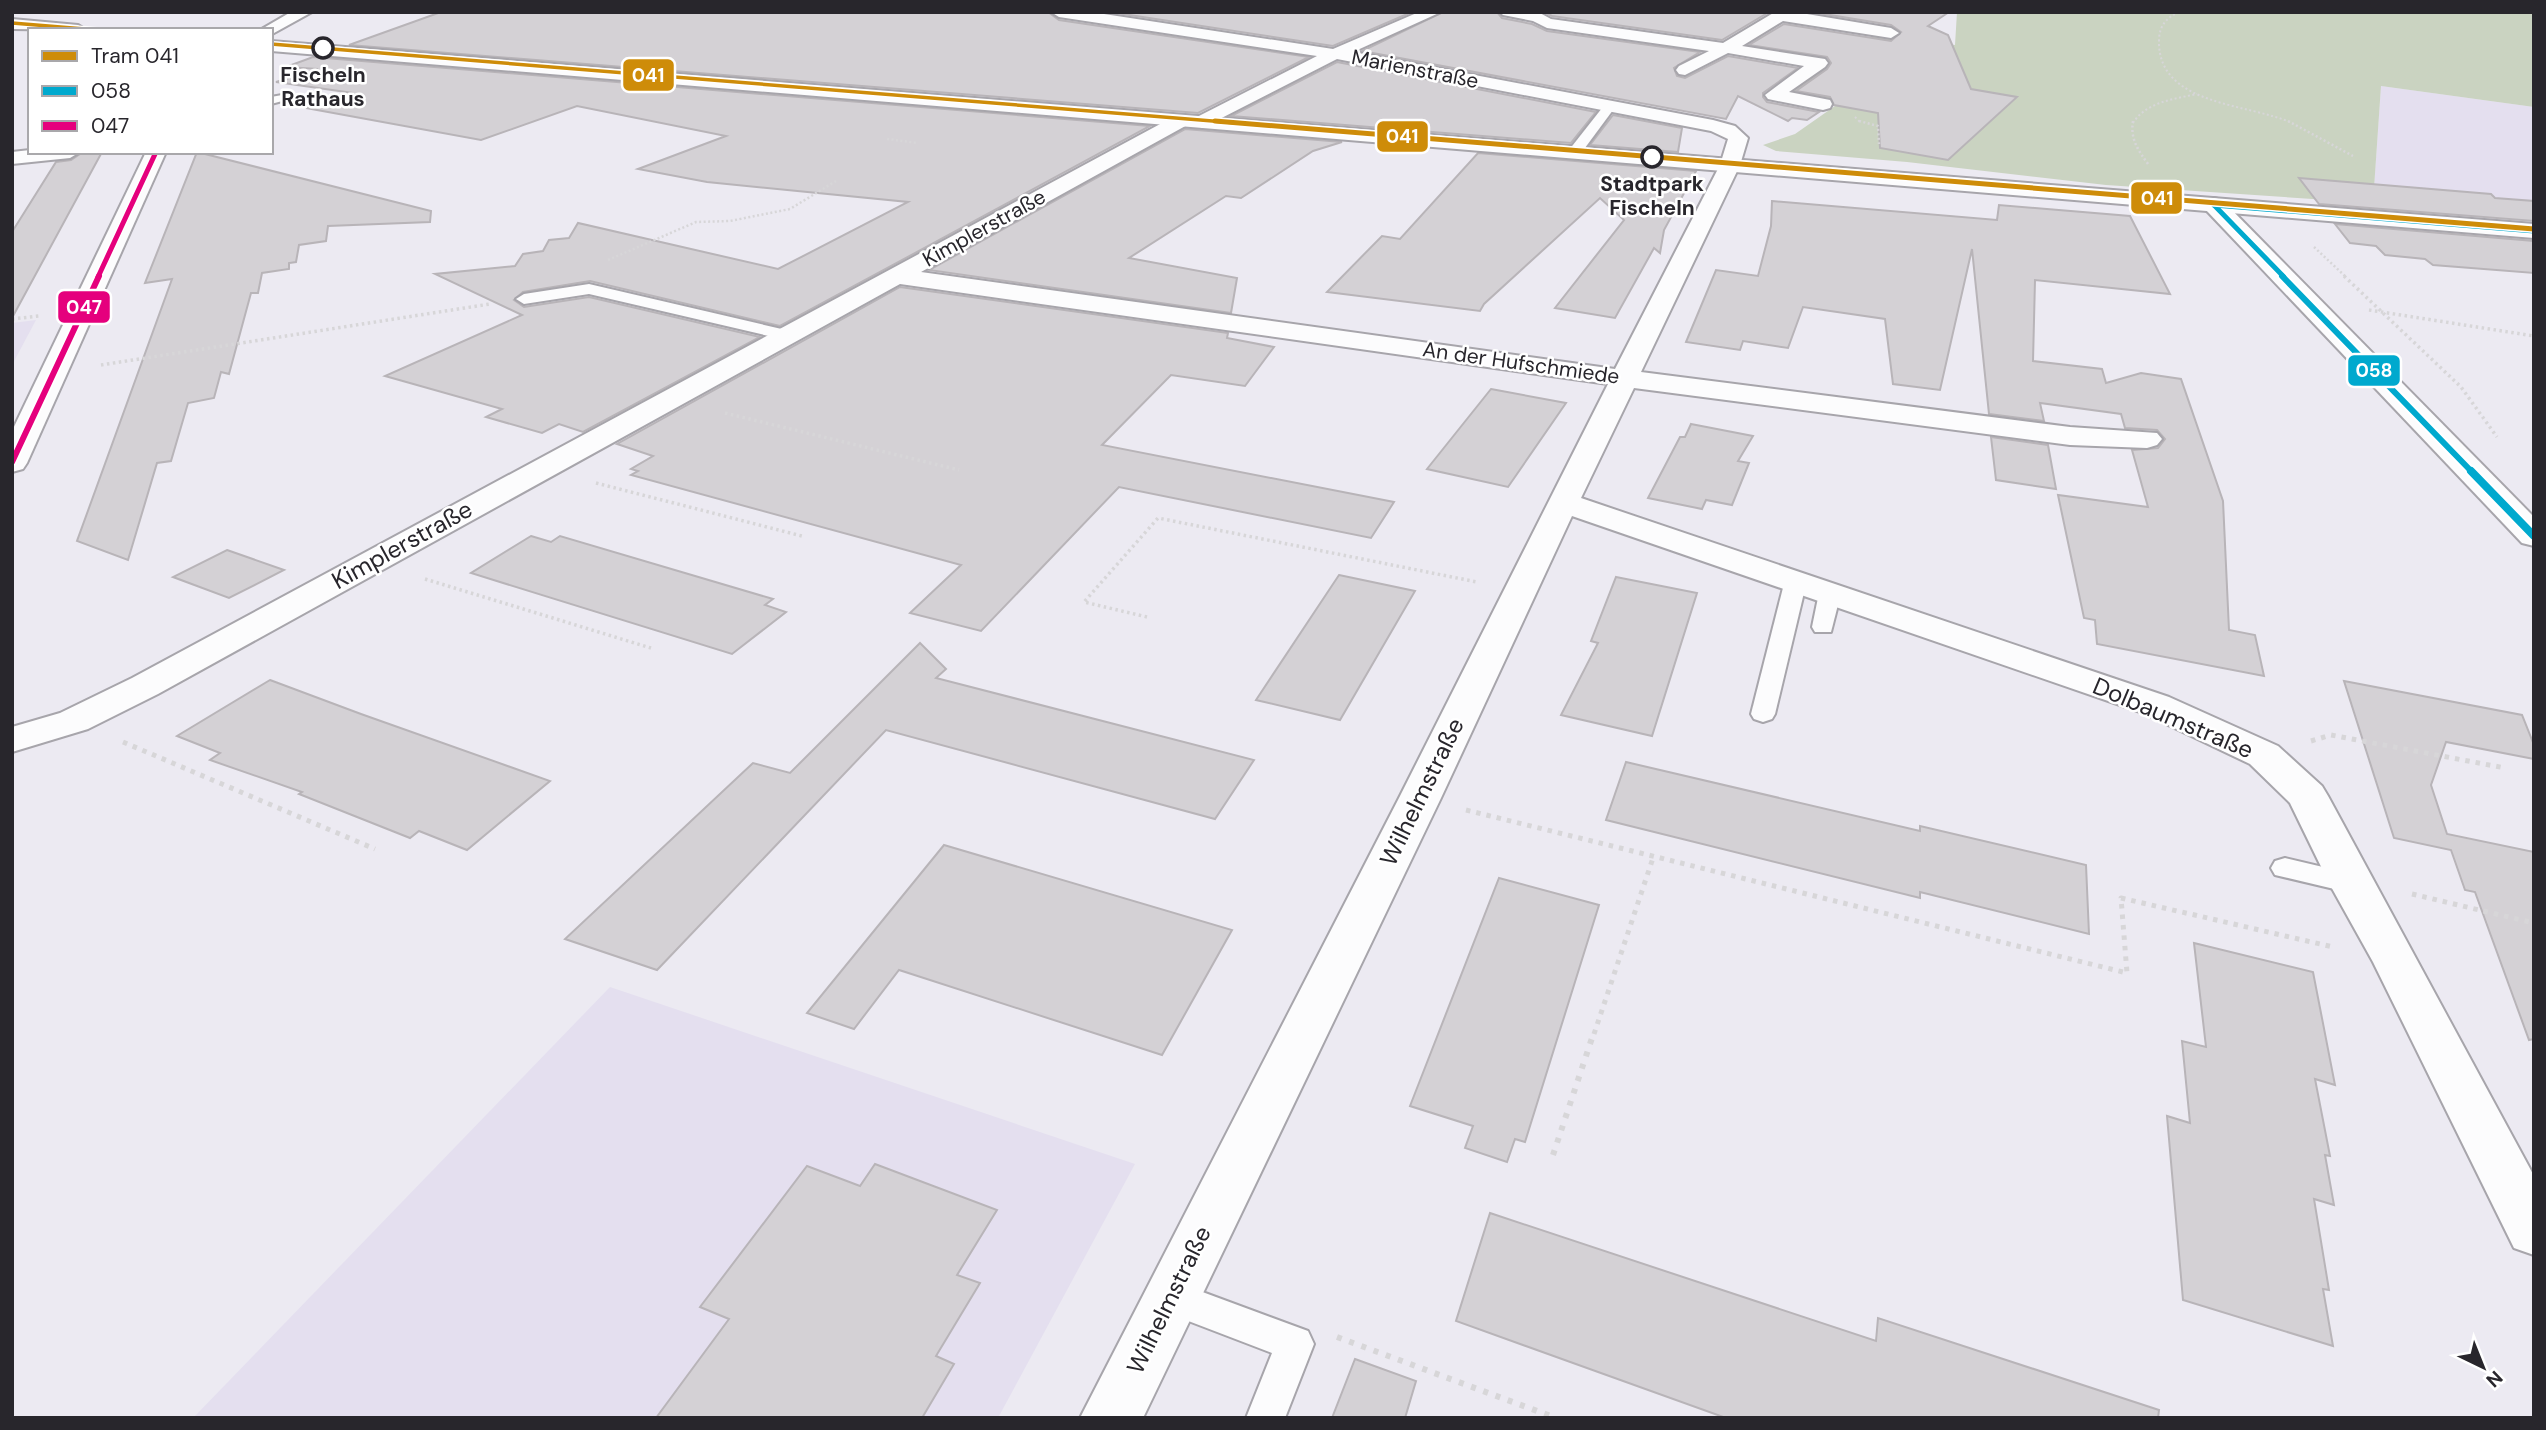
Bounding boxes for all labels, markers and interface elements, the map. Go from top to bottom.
legend [28,28,273,154]
marker: Fischeln Rathaus [312,37,334,59]
text: Tram 041 [91,42,179,70]
street label: Marienstraße [1349,43,1481,95]
line badge: 041 [622,58,675,92]
place label: Fischeln Rathaus [280,61,366,113]
text: 041 [632,63,664,88]
text: 058 [91,77,131,105]
text: 047 [91,112,129,140]
line badge: 041 [1376,120,1429,153]
text: 041 [1386,124,1418,149]
marker: Stadtpark Fischeln [1641,146,1663,168]
place label: Stadtpark Fischeln [1600,170,1704,222]
line badge: 041 [2130,181,2183,215]
street label: Kimplerstraße [917,183,1051,273]
text: 041 [2141,186,2173,211]
line badge: 047 [57,290,111,324]
text: 047 [66,295,102,320]
street label: An der Hufschmiede [1421,335,1621,391]
line badge: 058 [2347,354,2401,387]
text: 058 [2355,358,2393,383]
street label: Kimplerstraße [326,493,478,596]
street label: Dolbaumstraße [2088,670,2258,765]
street label: Wilhelmstraße [1372,713,1471,871]
street label: Wilhelmstraße [1119,1221,1218,1379]
north arrow [2448,1332,2518,1402]
text: N [2481,1365,2508,1393]

